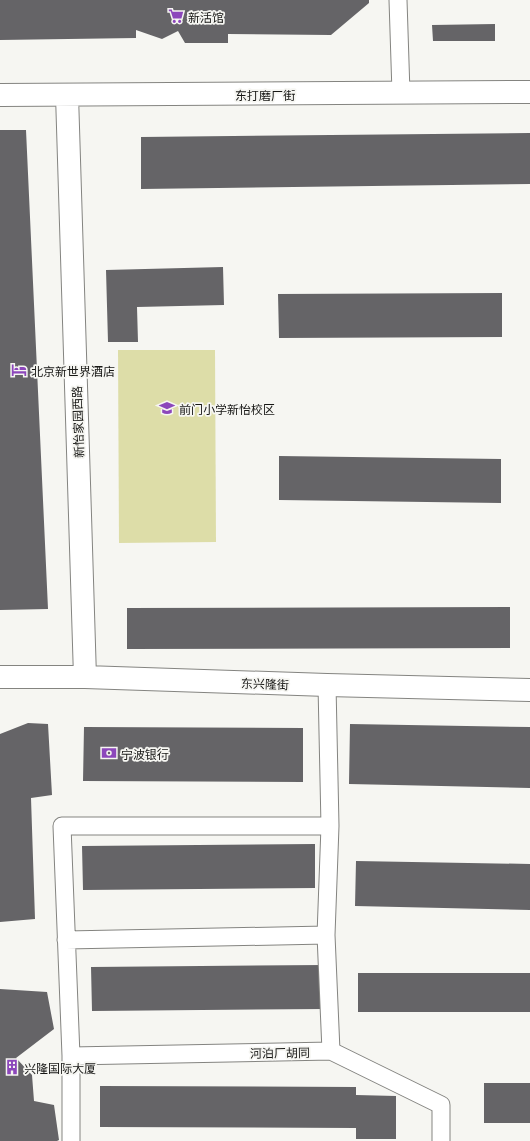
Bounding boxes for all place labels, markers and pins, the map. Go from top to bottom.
supermarket icon: 新活馆 [167,7,185,25]
place label: 新活馆 [188,8,224,25]
hotel icon: 北京新世界酒店 [10,361,28,379]
place label: 北京新世界酒店 [31,362,115,379]
school or university icon: 前门小学新怡校区 [158,399,176,417]
place label: 前门小学新怡校区 [179,400,275,417]
bank icon: 宁波银行 [100,744,118,762]
place label: 宁波银行 [121,745,169,762]
building icon: 兴隆国际大厦 [3,1058,21,1076]
place label: 兴隆国际大厦 [24,1059,96,1076]

